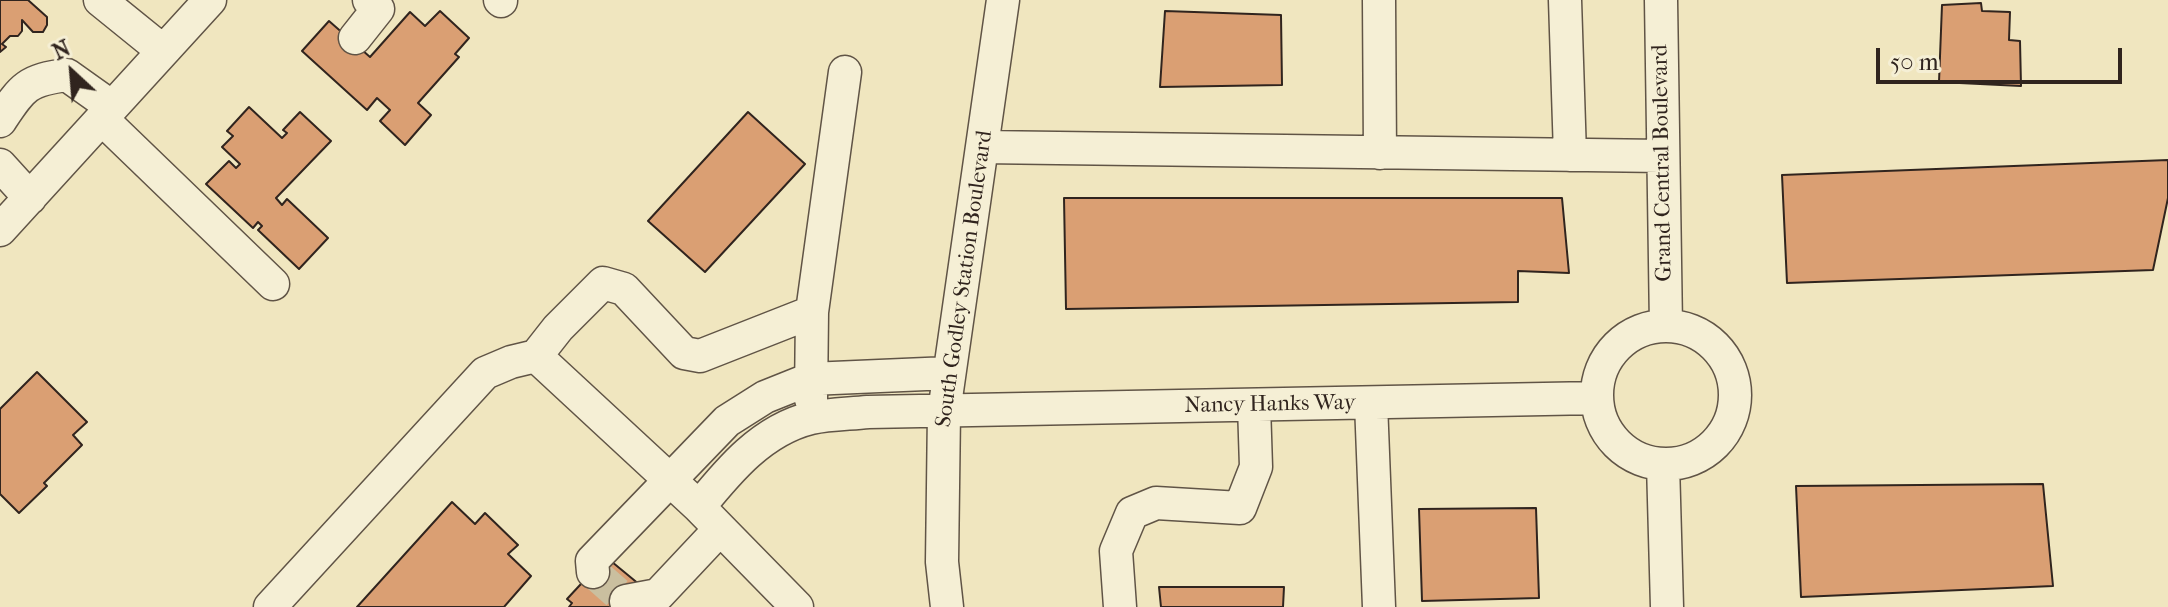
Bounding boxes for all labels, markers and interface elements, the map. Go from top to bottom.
north arrow [32,32,112,112]
scale bar [1880,32,2126,82]
text: N [48,35,75,66]
street label: Grand Central Boulevard [1648,44,1678,282]
text: 50 m [1890,48,1939,76]
street label: South Godley Station Boulevard [931,129,999,429]
street label: Nancy Hanks Way [1184,390,1356,420]

